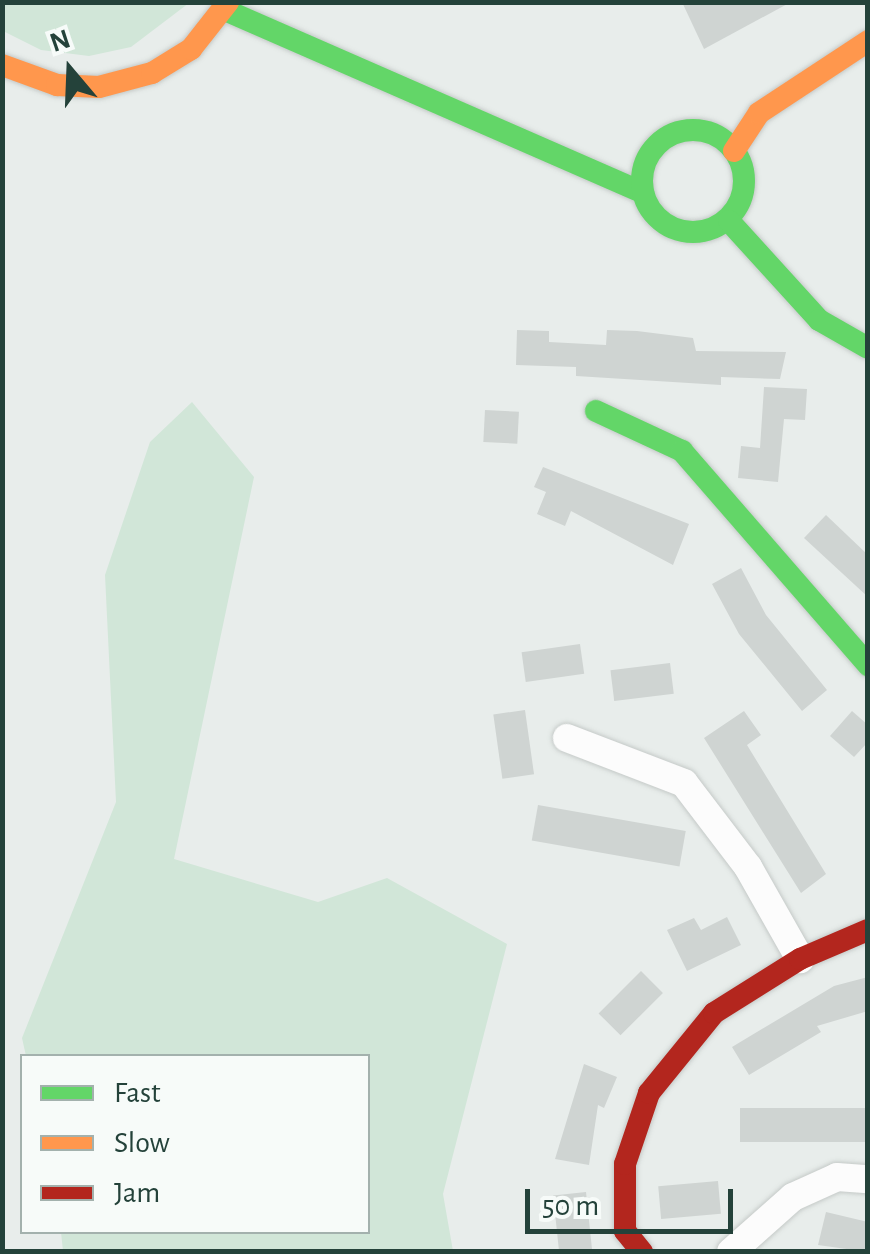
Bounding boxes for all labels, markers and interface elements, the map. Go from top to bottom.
north arrow [20,20,120,120]
text: N [46,25,74,58]
legend [20,1054,370,1234]
text: Fast [114,1078,161,1108]
text: Slow [114,1128,170,1158]
scale bar [530,1169,738,1231]
text: Jam [114,1178,160,1208]
text: 50 m [542,1191,599,1221]

